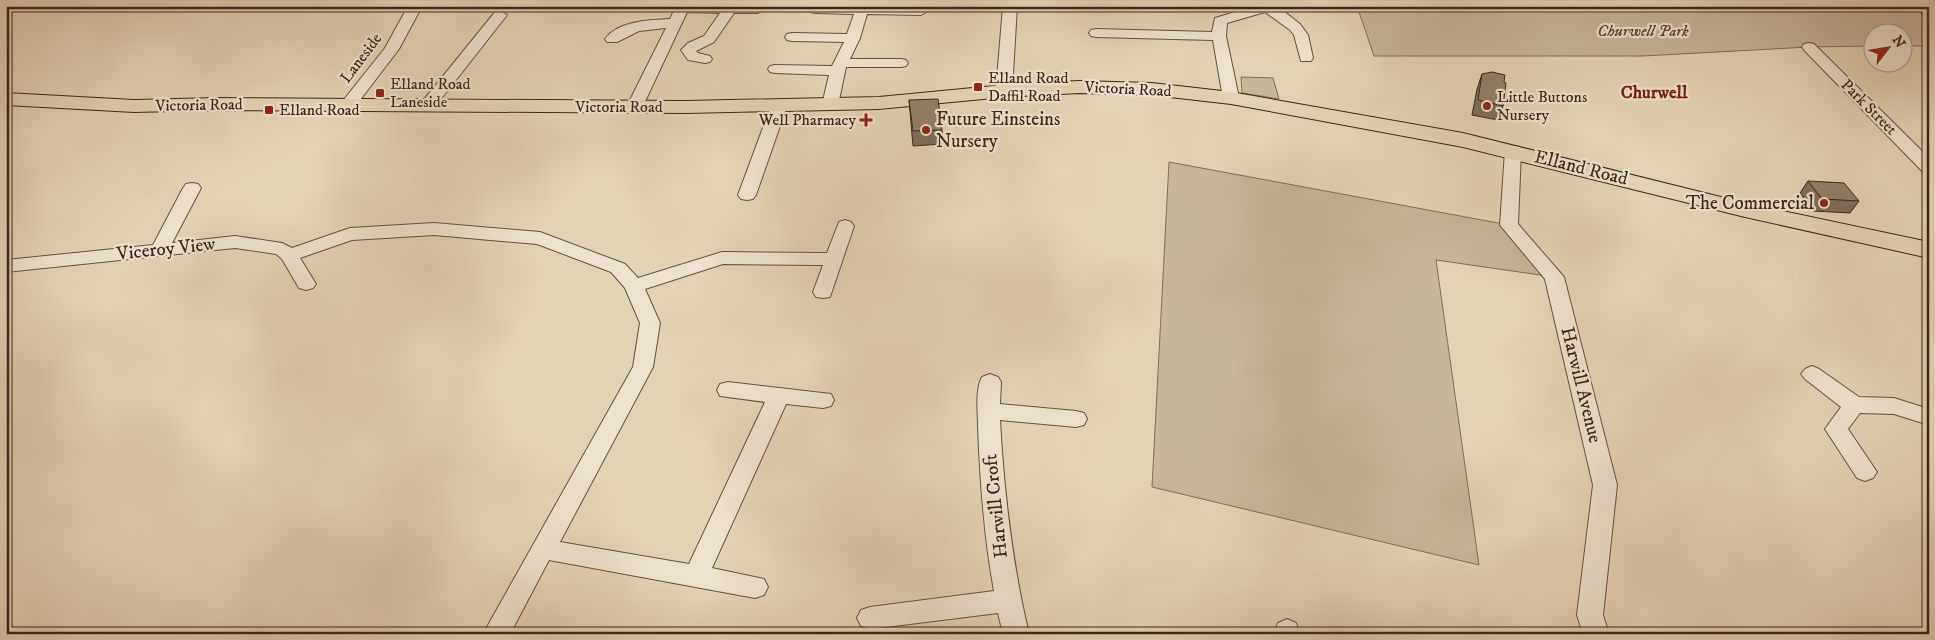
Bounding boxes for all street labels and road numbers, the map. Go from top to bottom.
street label: Laneside [336,29,386,87]
street label: Park Street [1837,75,1901,139]
street label: Victoria Road [1083,77,1172,101]
street label: Victoria Road [154,94,243,116]
street label: Victoria Road [574,97,663,117]
street label: Elland Road [1532,145,1631,191]
street label: Viceroy View [115,232,216,266]
street label: Harwill Avenue [1555,325,1607,445]
street label: Harwill Croft [979,453,1013,559]

